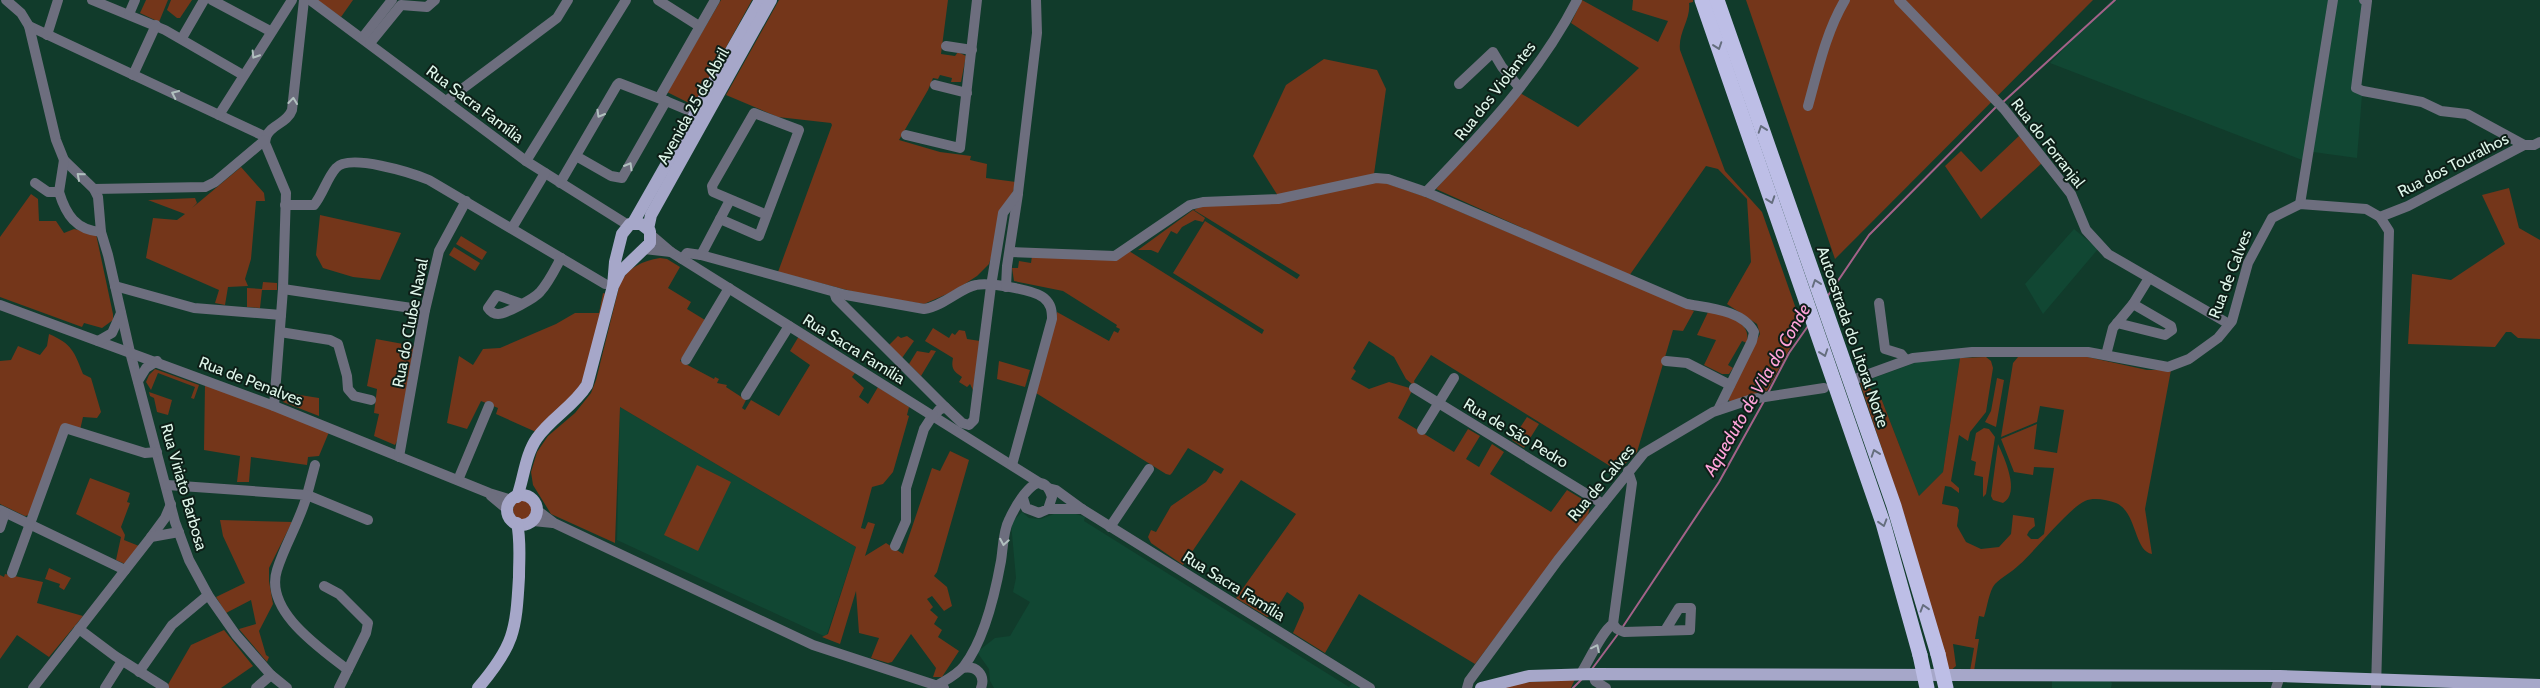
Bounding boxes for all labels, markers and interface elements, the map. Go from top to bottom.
street label: Rua dos Violantes [1451,38,1540,144]
one-way arrow [1712,41,1722,50]
street label: Avenida 25 de Abril [653,44,733,167]
one-way arrow [252,50,261,59]
street label: Rua Sacra Família [423,61,528,147]
one-way arrow [171,90,180,101]
street label: Rua do Forranjal [2007,94,2089,192]
one-way arrow [287,96,298,104]
one-way arrow [596,109,606,118]
one-way arrow [1758,126,1768,134]
street label: Rua dos Touralhos [2394,129,2512,201]
one-way arrow [623,162,633,171]
one-way arrow [77,174,86,182]
one-way arrow [1765,195,1775,203]
street label: Rua de Calves [2204,227,2256,321]
street label: Autoestrada do Litoral Norte [1813,244,1893,430]
street label: Rua do Clube Naval [388,257,432,389]
one-way arrow [1812,279,1822,287]
water label: Aqueduto de Vila do Conde [1698,300,1815,481]
street label: Rua Sacra Família [799,310,909,388]
one-way arrow [1818,348,1828,357]
street label: Rua de Penalves [196,352,306,410]
street label: Rua de São Pedro [1460,394,1572,472]
street label: Rua Viriato Barbosa [157,421,211,553]
street label: Rua de Calves [1564,441,1639,525]
one-way arrow [1871,449,1881,457]
one-way arrow [1877,519,1887,527]
one-way arrow [999,538,1010,547]
street label: Rua Sacra Família [1179,547,1289,625]
one-way arrow [1919,604,1929,612]
one-way arrow [1590,644,1600,653]

